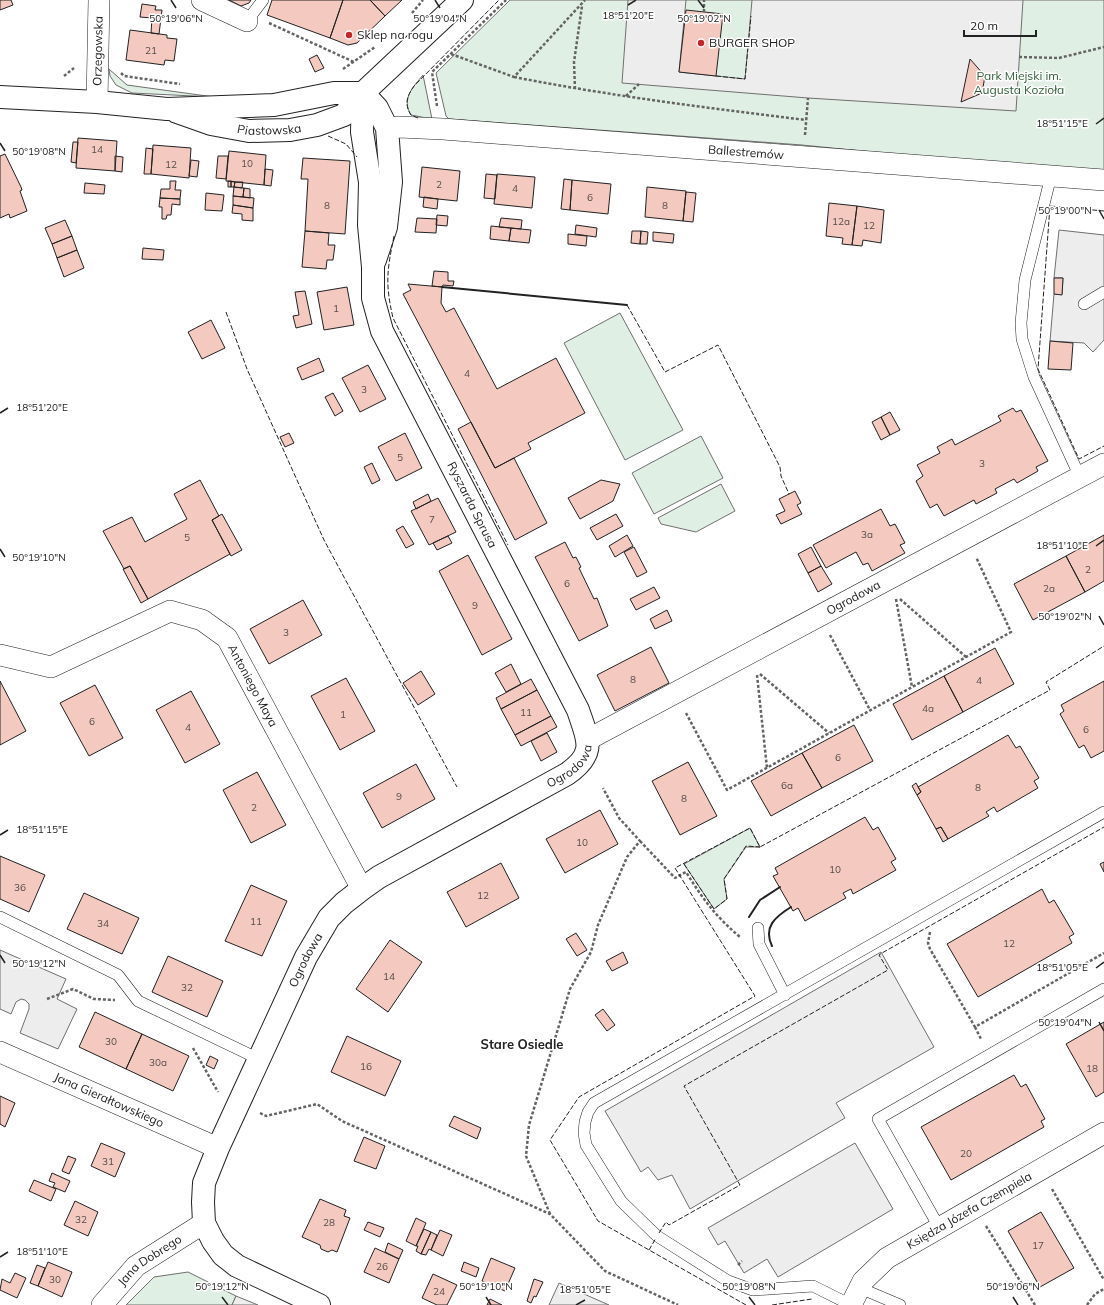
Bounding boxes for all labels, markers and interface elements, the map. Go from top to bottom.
text: 18°51'20"E [602,9,654,22]
text: 50°19'06"N [149,12,203,25]
text: 50°19'04"N [413,12,467,25]
text: 50°19'02"N [677,12,731,25]
scale bar [964,12,1036,38]
street label: Orzegowska [89,16,106,86]
text: 20 m [970,18,998,33]
place label: Sklep na rogu [357,27,433,42]
marker: Sklep na rogu [344,30,354,40]
place label: BURGER SHOP [709,35,795,50]
marker: BURGER SHOP [696,38,706,48]
house number: 21 [145,44,157,57]
park label: Park Miejski im. Augusta Kozioła [974,68,1064,97]
text: 18°51'15"E [1036,117,1088,130]
street label: Piastowska [236,120,303,138]
street label: Ballestremów [707,141,785,162]
house number: 14 [91,143,103,156]
text: 50°19'08"N [12,145,66,158]
house number: 10 [241,157,253,170]
house number: 12 [165,158,177,171]
house number: 2 [436,178,442,191]
house number: 4 [512,182,518,195]
house number: 6 [587,191,593,204]
house number: 8 [324,199,330,212]
house number: 8 [662,199,668,212]
text: 50°19'00"N [1038,204,1092,217]
house number: 12a [832,215,850,228]
house number: 12 [863,219,875,232]
house number: 1 [333,302,339,315]
house number: 4 [464,367,470,380]
house number: 3 [361,383,367,396]
text: 18°51'20"E [16,401,68,414]
house number: 5 [397,451,403,464]
house number: 3 [979,457,985,470]
street label: Ryszarda Sprusa [444,459,501,550]
house number: 7 [429,513,435,526]
house number: 3a [861,528,873,541]
house number: 5 [184,531,190,544]
text: 18°51'10"E [1036,539,1088,552]
text: 50°19'10"N [12,551,66,564]
house number: 2 [1085,563,1091,576]
house number: 6 [564,577,570,590]
street label: Ogrodowa [824,577,883,618]
house number: 2a [1043,582,1055,595]
house number: 9 [472,599,478,612]
text: 50°19'02"N [1038,610,1092,623]
house number: 3 [283,626,289,639]
street label: Antoniego Maya [225,642,281,729]
house number: 8 [630,673,636,686]
house number: 4 [976,674,982,687]
house number: 4a [922,702,934,715]
house number: 11 [520,706,532,719]
house number: 1 [340,708,346,721]
house number: 6 [89,715,95,728]
house number: 4 [185,721,191,734]
house number: 6 [1083,723,1089,736]
street label: Ogrodowa [544,744,595,791]
house number: 6 [835,751,841,764]
house number: 6a [781,779,793,792]
house number: 8 [975,781,981,794]
house number: 9 [396,790,402,803]
house number: 8 [681,792,687,805]
house number: 2 [251,801,257,814]
text: 18°51'15"E [16,823,68,836]
house number: 10 [576,836,588,849]
house number: 10 [829,863,841,876]
house number: 36 [14,881,26,894]
house number: 12 [477,889,489,902]
house number: 11 [250,915,262,928]
house number: 34 [97,917,109,930]
street label: Ogrodowa [285,930,326,989]
house number: 12 [1003,937,1015,950]
text: 50°19'12"N [12,957,66,970]
text: 18°51'05"E [1036,961,1088,974]
house number: 14 [383,970,395,983]
house number: 32 [181,981,193,994]
text: 50°19'04"N [1038,1016,1092,1029]
house number: 30 [105,1035,117,1048]
district label: Stare Osiedle [481,1036,563,1052]
house number: 30a [149,1056,167,1069]
house number: 16 [360,1060,372,1073]
house number: 18 [1086,1062,1098,1075]
street label: Jana Gierałtowskiego [52,1069,166,1130]
house number: 20 [960,1147,972,1160]
house number: 31 [102,1155,114,1168]
street label: Księdza Józefa Czempiela [904,1168,1034,1252]
house number: 32 [75,1213,87,1226]
house number: 28 [323,1216,335,1229]
street label: Jana Dobrego [114,1231,184,1289]
house number: 17 [1032,1239,1044,1252]
text: 18°51'10"E [16,1245,68,1258]
house number: 26 [376,1260,388,1273]
house number: 30 [49,1273,61,1286]
text: 50°19'12"N [195,1280,249,1293]
text: 50°19'10"N [459,1280,513,1293]
text: 50°19'08"N [722,1280,776,1293]
text: 50°19'06"N [986,1280,1040,1293]
text: 18°51'05"E [559,1283,611,1296]
house number: 24 [433,1285,445,1298]

